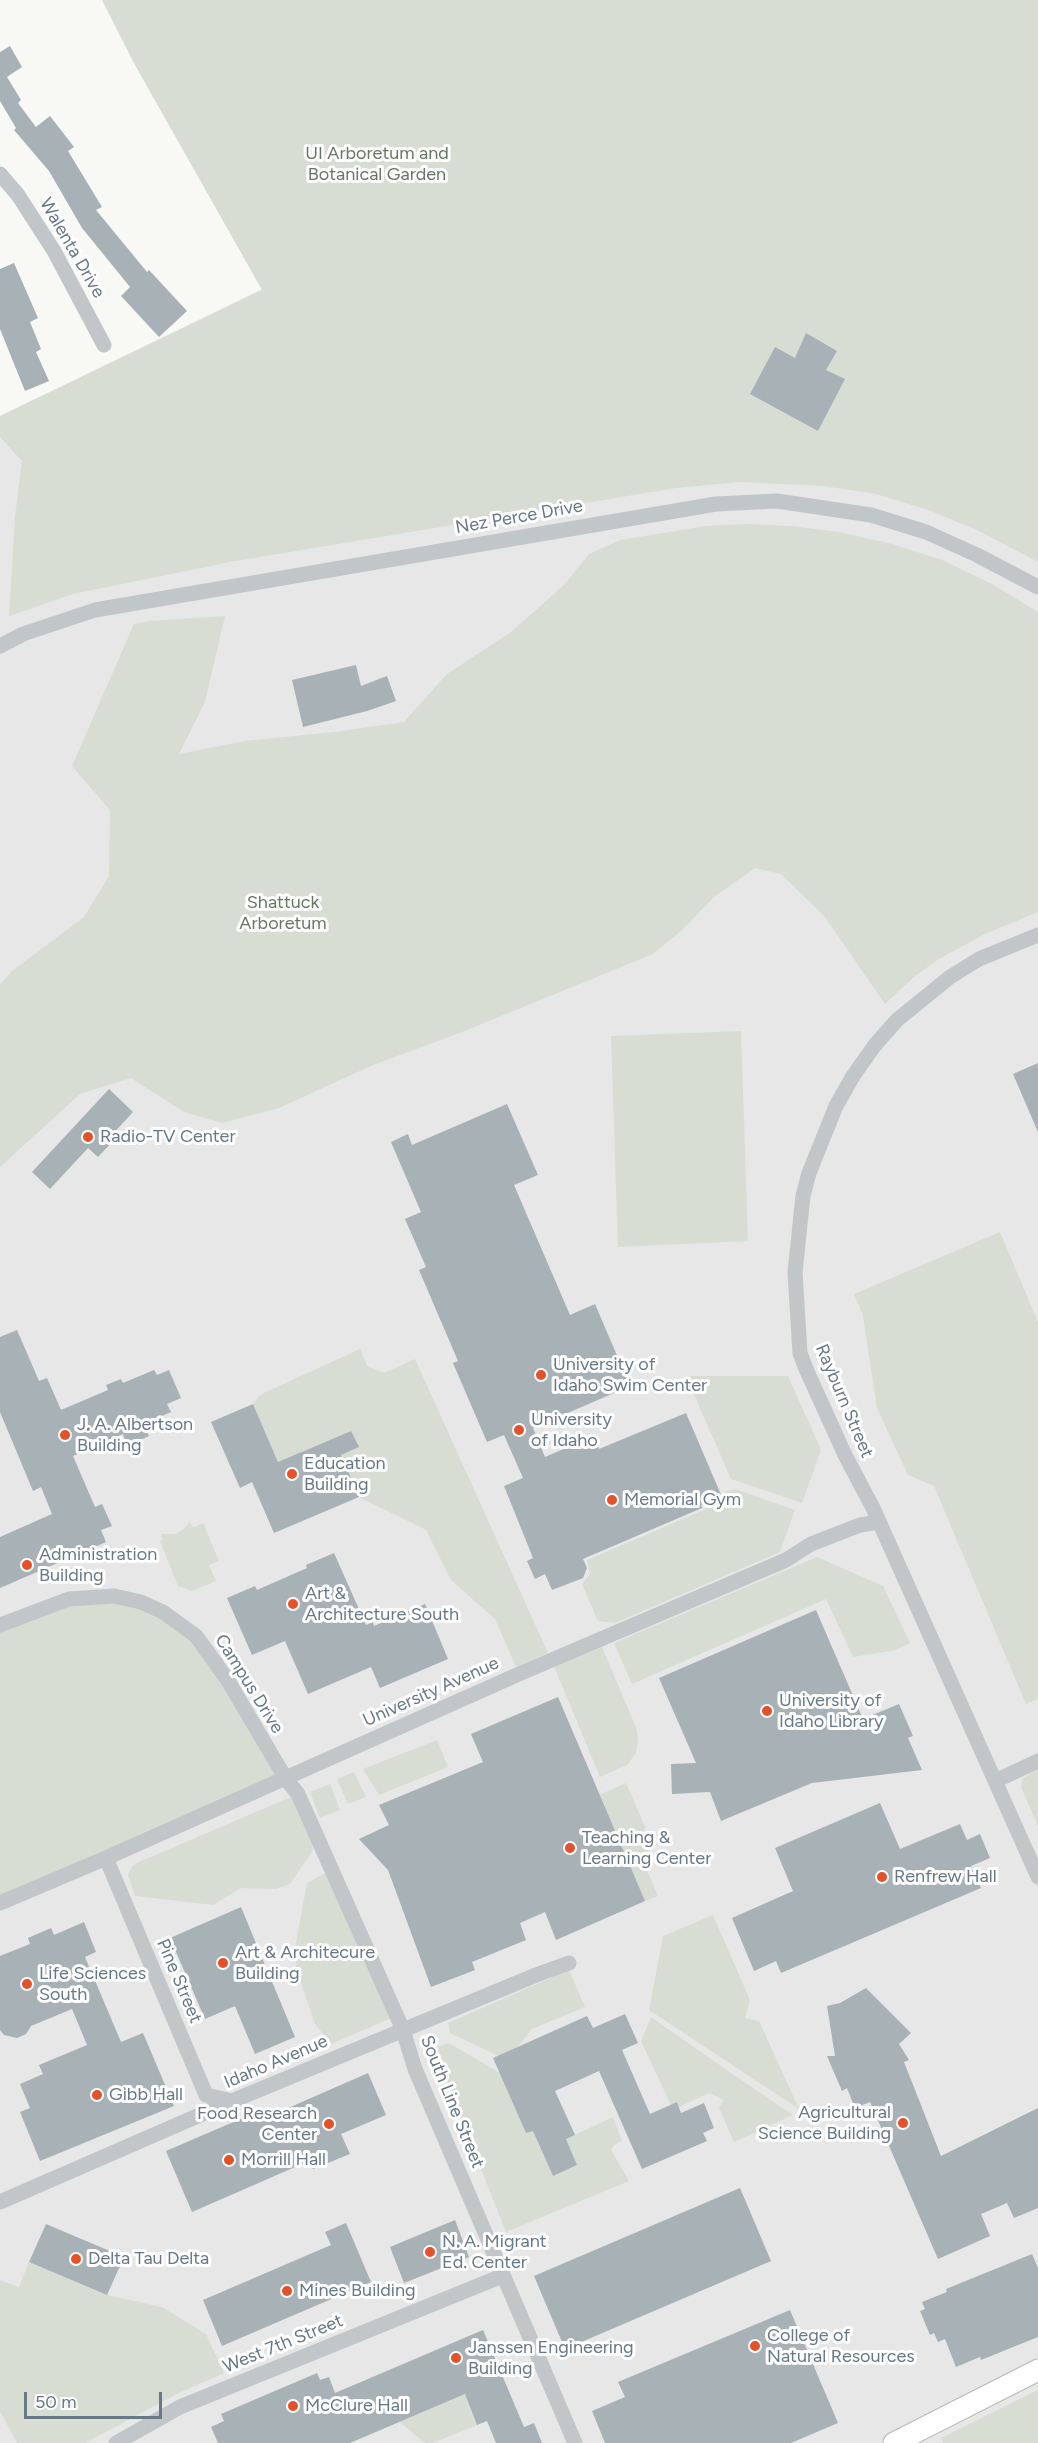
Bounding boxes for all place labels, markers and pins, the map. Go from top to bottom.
place label: Radio-TV Center [100,1126,235,1148]
marker: Radio-TV Center [81,1130,95,1144]
place label: University of Idaho Swim Center [553,1354,707,1396]
marker: University of Idaho Swim Center [534,1368,548,1382]
place label: University of Idaho [531,1409,612,1452]
place label: J. A. Albertson Building [77,1414,193,1456]
marker: University of Idaho [512,1423,526,1437]
marker: J. A. Albertson Building [58,1428,72,1442]
place label: Education Building [304,1453,386,1496]
marker: Education Building [285,1467,299,1481]
place label: Memorial Gym [624,1489,741,1511]
marker: Memorial Gym [605,1493,619,1507]
place label: Administration Building [39,1544,157,1586]
marker: Administration Building [20,1558,34,1572]
place label: Art & Architecture South [305,1583,459,1626]
marker: Art & Architecture South [286,1597,300,1611]
place label: University of Idaho Library [779,1690,883,1732]
marker: University of Idaho Library [760,1704,774,1718]
place label: Teaching & Learning Center [582,1827,711,1870]
marker: Teaching & Learning Center [563,1841,577,1855]
place label: Renfrew Hall [894,1866,997,1888]
marker: Renfrew Hall [875,1870,889,1884]
place label: Art & Architecure Building [235,1942,375,1984]
marker: Art & Architecure Building [216,1956,230,1970]
place label: Life Sciences South [39,1963,146,2006]
marker: Life Sciences South [20,1977,34,1991]
place label: Gibb Hall [109,2084,183,2106]
marker: Gibb Hall [90,2088,104,2102]
place label: Agricultural Science Building [758,2102,891,2144]
place label: Food Research Center [197,2103,317,2146]
marker: Agricultural Science Building [896,2116,910,2130]
marker: Food Research Center [322,2117,336,2131]
place label: Morrill Hall [241,2149,326,2171]
marker: Morrill Hall [222,2153,236,2167]
place label: N. A. Migrant Ed. Center [442,2231,547,2274]
marker: N. A. Migrant Ed. Center [423,2245,437,2259]
place label: Delta Tau Delta [88,2248,209,2270]
marker: Delta Tau Delta [69,2252,83,2266]
place label: Mines Building [299,2280,416,2302]
marker: Mines Building [280,2284,294,2298]
place label: College of Natural Resources [767,2325,915,2368]
place label: Janssen Engineering Building [468,2337,634,2380]
marker: College of Natural Resources [748,2339,762,2353]
marker: Janssen Engineering Building [449,2351,463,2365]
place label: McClure Hall [305,2395,408,2417]
marker: McClure Hall [286,2399,300,2413]

